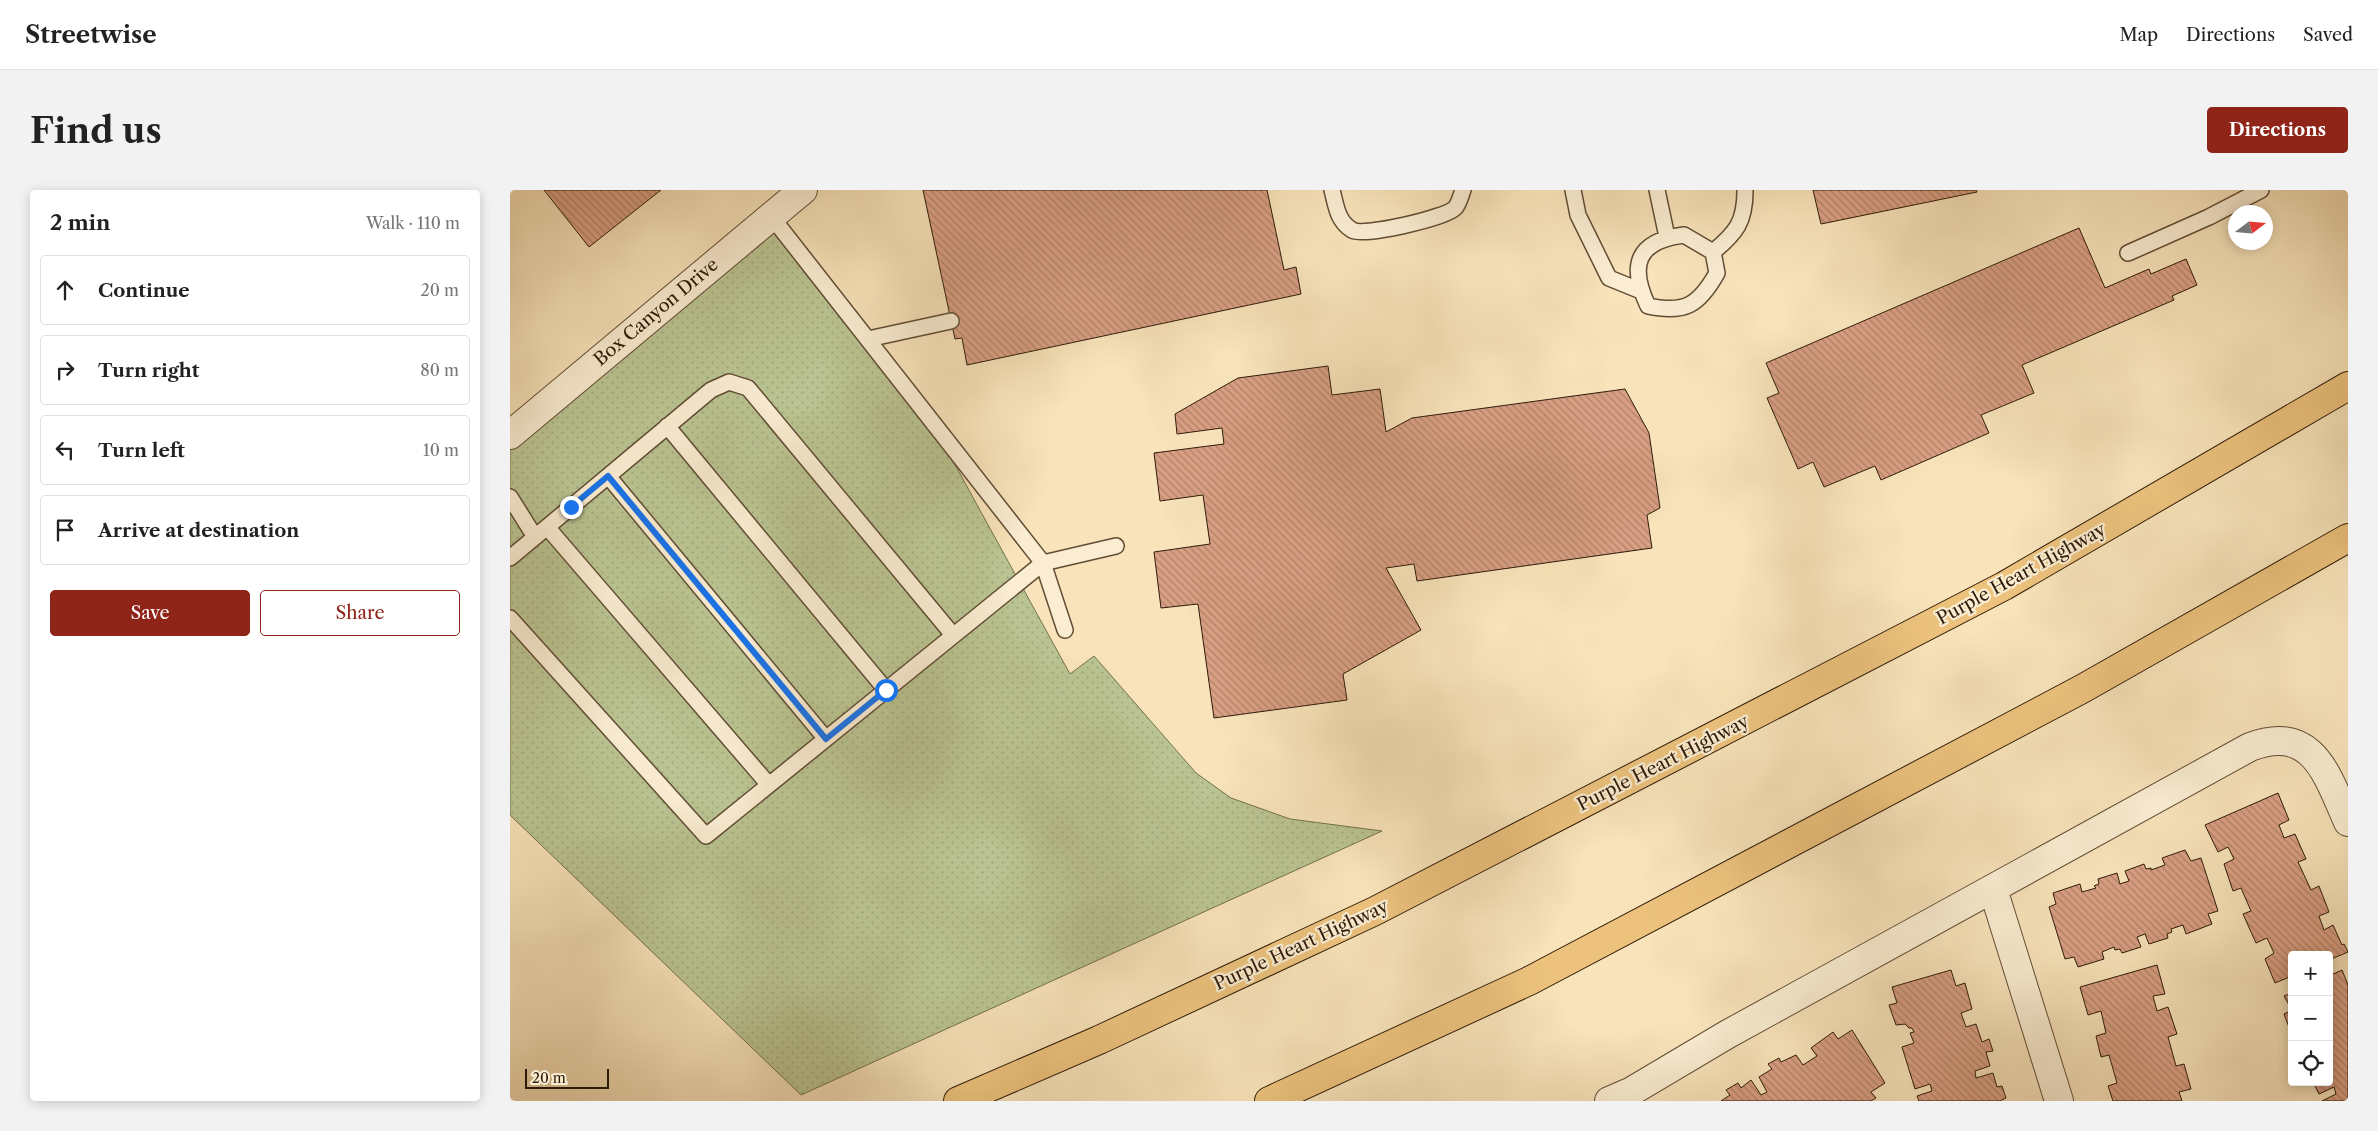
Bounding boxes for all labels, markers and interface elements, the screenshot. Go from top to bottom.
text: Streetwise [25,20,157,49]
text: Map [2119,24,2158,46]
text: Directions [2186,24,2275,46]
text: Saved [2303,24,2353,46]
button: Directions [2207,107,2348,153]
text: Find us [30,109,162,152]
north arrow [2228,205,2273,250]
text: 2 min [50,210,110,235]
text: Walk · 110 m [366,213,460,233]
street label: Box Canyon Drive [589,254,723,370]
icon: ahead [51,276,79,304]
text: Continue [98,279,190,302]
text: 20 m [420,280,459,300]
icon: right [51,356,79,384]
text: Turn right [98,359,199,382]
text: 80 m [420,360,459,380]
icon: left [51,436,79,464]
text: Turn left [98,439,185,462]
text: 10 m [423,440,459,460]
route end [560,496,583,519]
icon: arrive [51,516,79,544]
street label: Purple Heart Highway [1933,518,2110,630]
text: Arrive at destination [98,519,299,542]
button: Save [50,590,250,636]
button: Share [260,590,460,636]
route start [875,679,898,702]
street label: Purple Heart Highway [1573,710,1753,816]
street label: Purple Heart Highway [1210,895,1393,995]
map controls [2288,951,2333,1086]
button: + [2288,951,2333,996]
button: − [2288,996,2333,1041]
button: locate [2288,1041,2333,1086]
scale bar [525,1066,609,1089]
text: 20 m [532,1069,566,1087]

